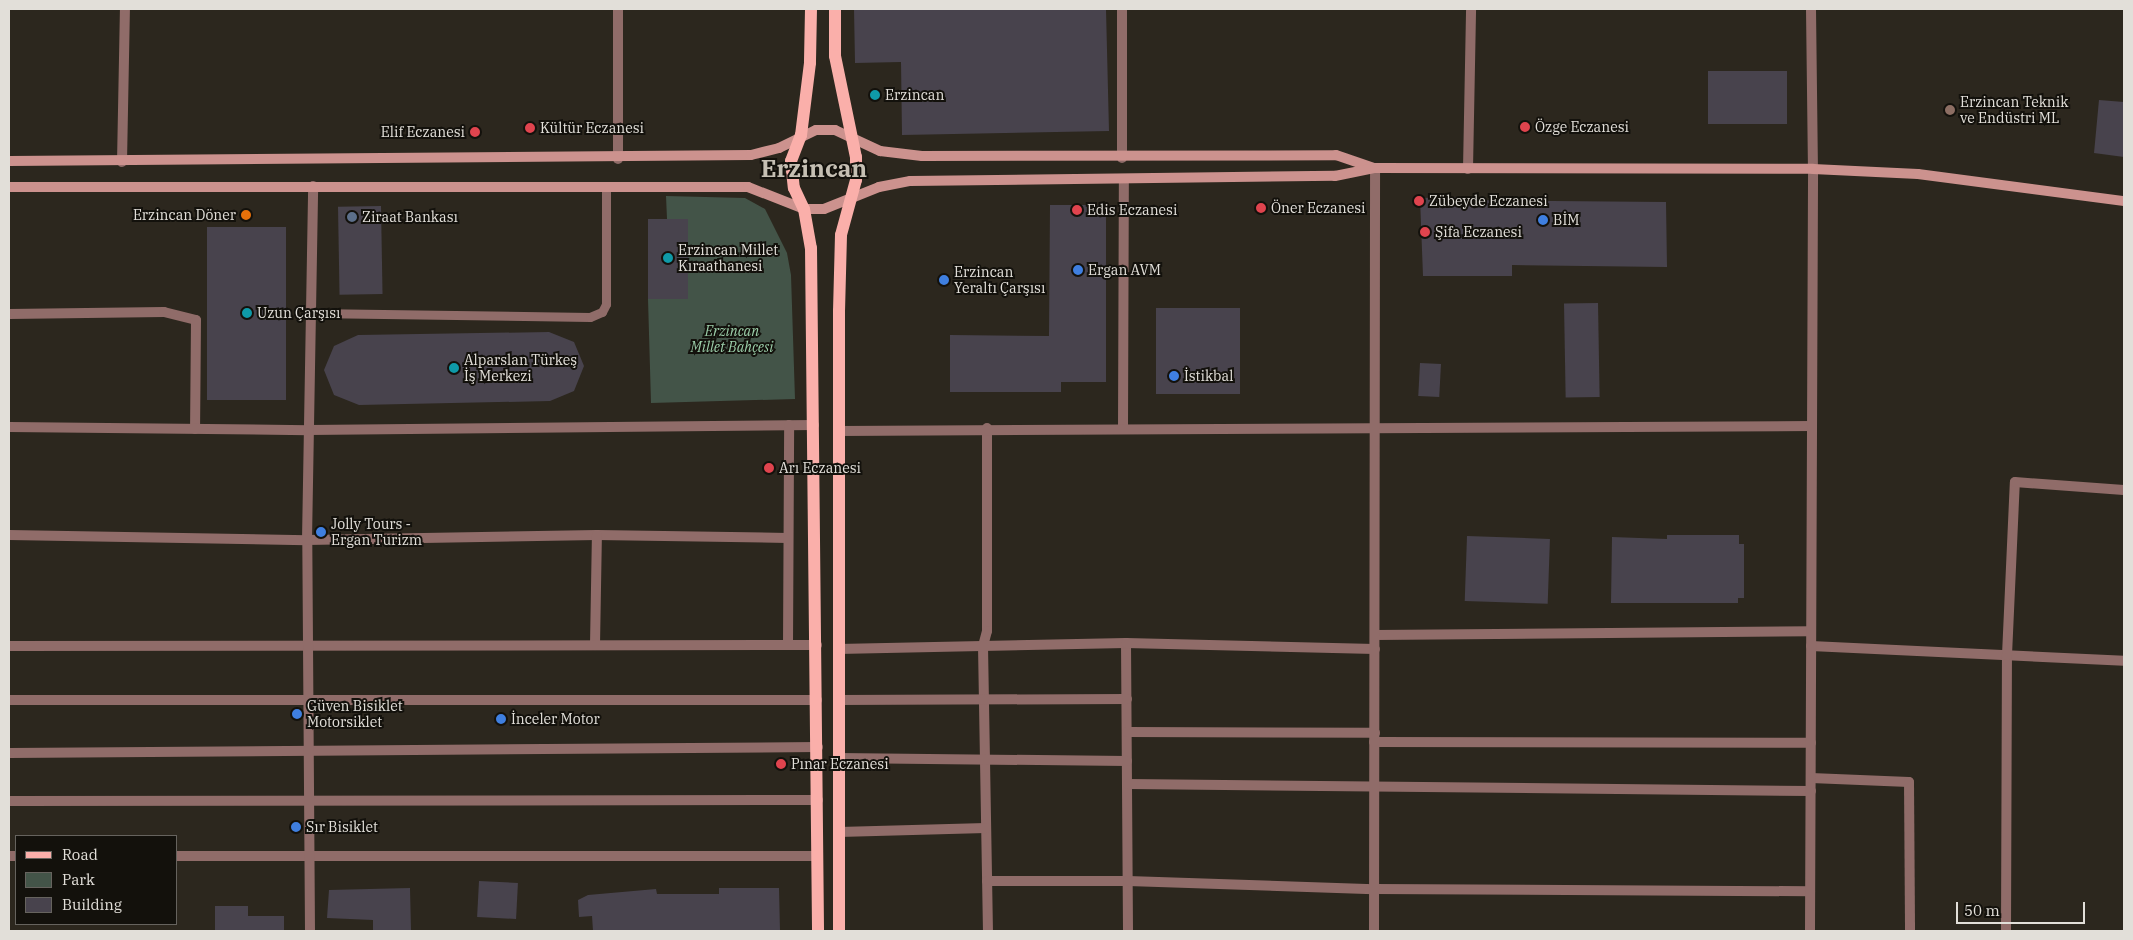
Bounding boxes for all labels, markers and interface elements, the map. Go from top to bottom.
place label: Erzincan [885,87,944,103]
marker: Erzincan [869,89,881,101]
place label: Erzincan Teknik ve Endüstri ML [1960,94,2068,126]
marker: Erzincan Teknik ve Endüstri ML [1944,104,1956,116]
place label: Özge Eczanesi [1535,119,1629,135]
place label: Kültür Eczanesi [540,120,644,136]
marker: Özge Eczanesi [1519,121,1531,133]
marker: Kültür Eczanesi [524,122,536,134]
place label: Elif Eczanesi [381,124,465,140]
marker: Elif Eczanesi [469,126,481,138]
district label: Erzincan [761,155,867,183]
place label: Zübeyde Eczanesi [1429,193,1548,209]
marker: Zübeyde Eczanesi [1413,195,1425,207]
place label: Öner Eczanesi [1271,200,1365,216]
place label: Edis Eczanesi [1087,202,1177,218]
marker: Öner Eczanesi [1255,202,1267,214]
marker: Edis Eczanesi [1071,204,1083,216]
place label: Erzincan Döner [133,207,236,223]
marker: Erzincan Döner [240,209,252,221]
place label: Ziraat Bankası [362,209,458,225]
marker: Ziraat Bankası [346,211,358,223]
place label: BİM [1553,212,1579,228]
marker: BİM [1537,214,1549,226]
place label: Şifa Eczanesi [1435,224,1522,240]
marker: Şifa Eczanesi [1419,226,1431,238]
place label: Erzincan Millet Kıraathanesi [678,242,778,274]
marker: Erzincan Millet Kıraathanesi [662,252,674,264]
place label: Ergan AVM [1088,262,1161,278]
place label: Erzincan Yeraltı Çarşısı [954,264,1045,296]
marker: Ergan AVM [1072,264,1084,276]
marker: Erzincan Yeraltı Çarşısı [938,274,950,286]
place label: Uzun Çarşısı [257,305,340,321]
marker: Uzun Çarşısı [241,307,253,319]
park label: Erzincan Millet Bahçesi [691,323,773,356]
place label: Alparslan Türkeş İş Merkezi [464,352,577,384]
marker: Alparslan Türkeş İş Merkezi [448,362,460,374]
place label: İstikbal [1184,368,1233,384]
marker: İstikbal [1168,370,1180,382]
place label: Arı Eczanesi [779,460,861,476]
marker: Arı Eczanesi [763,462,775,474]
place label: Jolly Tours - Ergan Turizm [331,516,422,548]
marker: Jolly Tours - Ergan Turizm [315,526,327,538]
place label: Güven Bisiklet Motorsiklet [307,698,403,730]
marker: Güven Bisiklet Motorsiklet [291,708,303,720]
place label: İnceler Motor [511,711,600,727]
marker: İnceler Motor [495,713,507,725]
place label: Pınar Eczanesi [791,756,889,772]
marker: Pınar Eczanesi [775,758,787,770]
place label: Sır Bisiklet [306,819,378,835]
marker: Sır Bisiklet [290,821,302,833]
legend [15,835,178,925]
text: Road [62,845,98,864]
text: Park [62,870,95,889]
scale bar [1958,892,2087,924]
text: Building [62,895,122,914]
text: 50 m [1964,901,2000,920]

